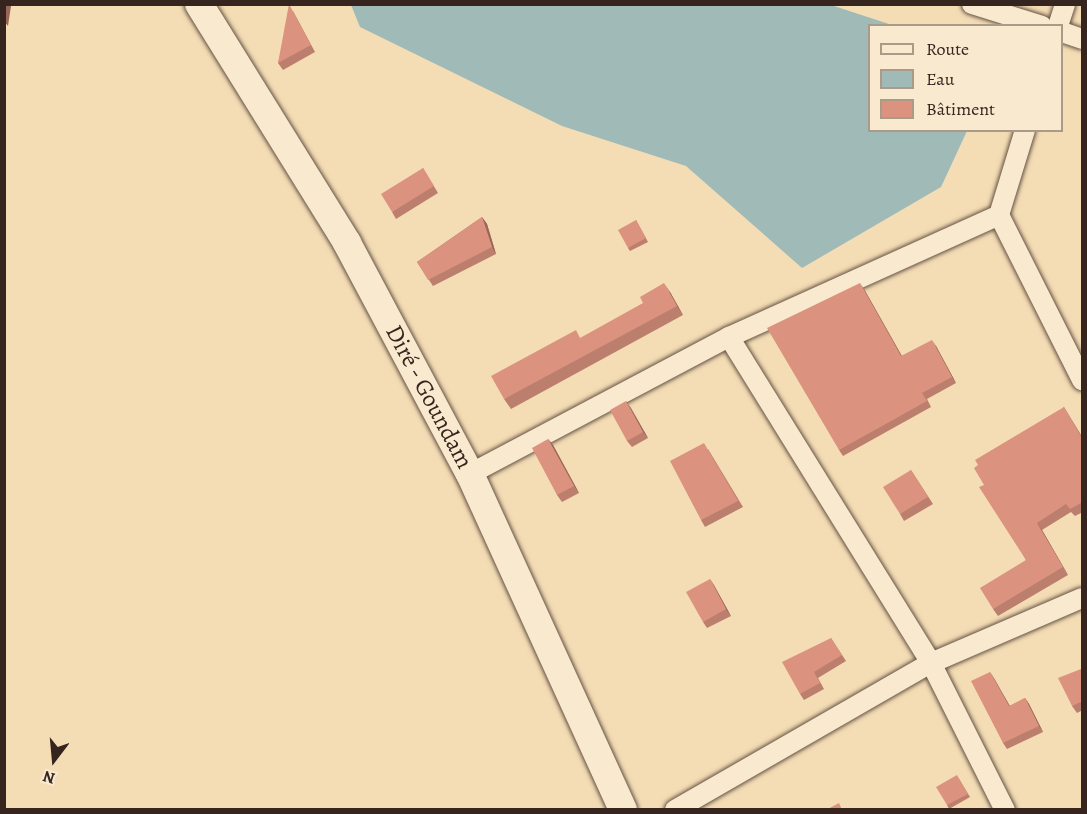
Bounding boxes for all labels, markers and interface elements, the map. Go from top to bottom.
legend [868,24,1063,132]
text: Route [926,37,969,61]
text: Eau [926,67,954,91]
text: Bâtiment [926,97,995,121]
street label: Diré - Goundam [379,320,479,474]
north arrow [24,730,84,790]
text: N [40,765,58,789]

